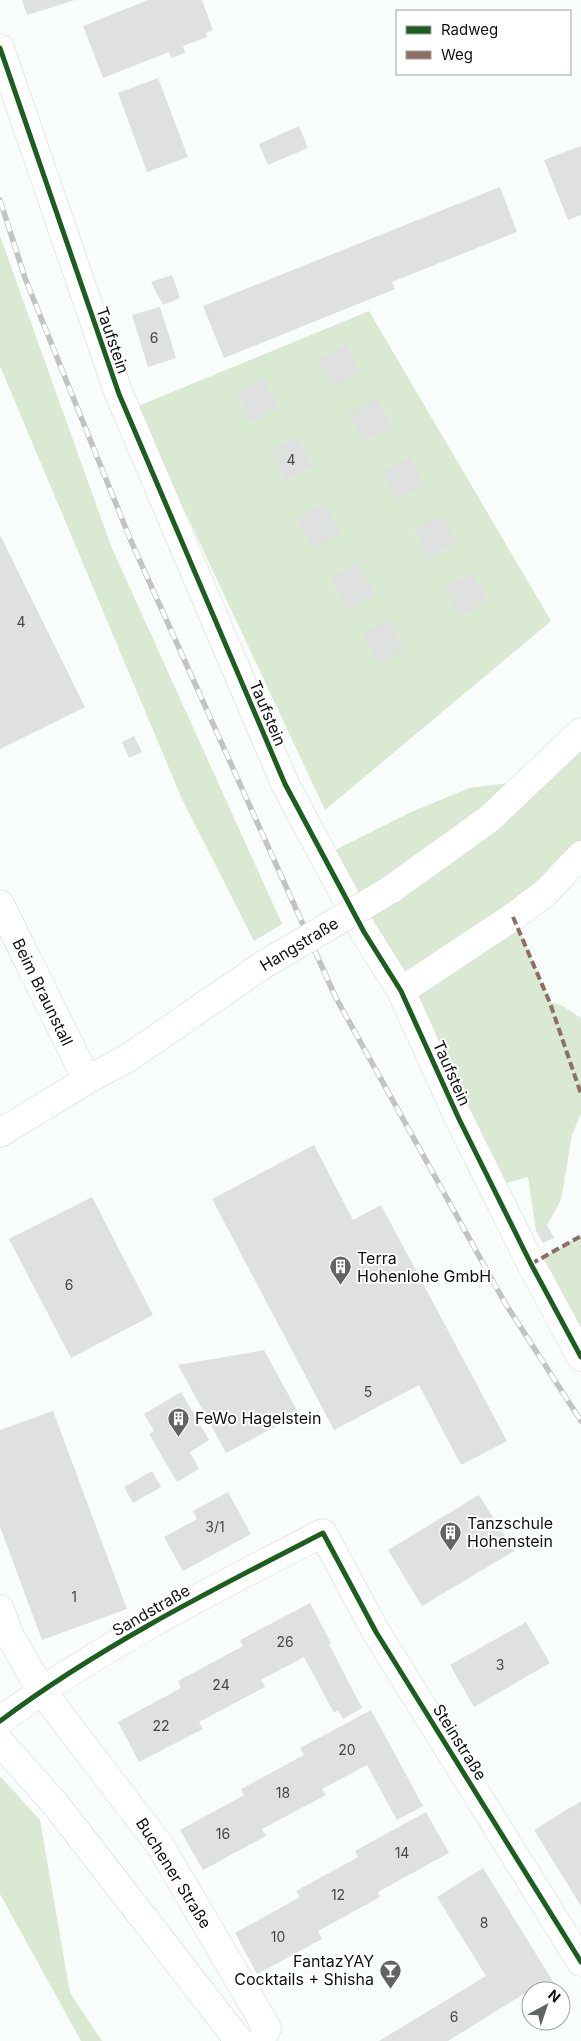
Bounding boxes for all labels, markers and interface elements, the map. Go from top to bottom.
legend [396,10,571,75]
text: Radweg [441,20,498,39]
text: Weg [441,45,473,64]
street label: Taufstein [92,304,134,376]
house number: 6 [150,329,158,346]
house number: 4 [286,451,296,468]
house number: 4 [16,613,26,630]
street label: Taufstein [245,677,291,749]
street label: Hangstraße [256,913,342,975]
street label: Beim Braunstall [8,935,78,1049]
street label: Taufstein [429,1037,475,1109]
place label: Terra Hohenlohe GmbH [357,1248,491,1286]
building icon: Terra Hohenlohe GmbH [329,1255,353,1286]
house number: 6 [65,1276,73,1293]
house number: 5 [364,1383,372,1400]
building icon: FeWo Hagelstein [167,1406,191,1437]
place label: FeWo Hagelstein [195,1408,321,1428]
place label: Tanzschule Hohenstein [467,1513,553,1551]
house number: 3/1 [205,1518,225,1535]
building icon: Tanzschule Hohenstein [439,1520,463,1551]
street label: Sandstraße [109,1580,193,1640]
house number: 1 [71,1588,77,1605]
house number: 26 [276,1633,294,1650]
house number: 3 [496,1656,504,1673]
house number: 24 [212,1676,230,1693]
street label: Steinstraße [429,1700,491,1784]
house number: 22 [152,1717,170,1734]
house number: 20 [338,1741,356,1758]
house number: 18 [276,1784,290,1801]
street label: Buchener Straße [132,1814,216,1932]
house number: 16 [216,1825,230,1842]
house number: 14 [395,1844,409,1861]
house number: 12 [331,1886,345,1903]
house number: 8 [480,1914,488,1931]
house number: 10 [271,1928,285,1945]
place label: FantazYAY Cocktails + Shisha [234,1951,374,1989]
bar icon: FantazYAY Cocktails + Shisha [378,1958,402,1989]
north arrow [521,1981,571,2031]
text: N [545,1986,564,2006]
house number: 6 [450,2008,458,2025]

